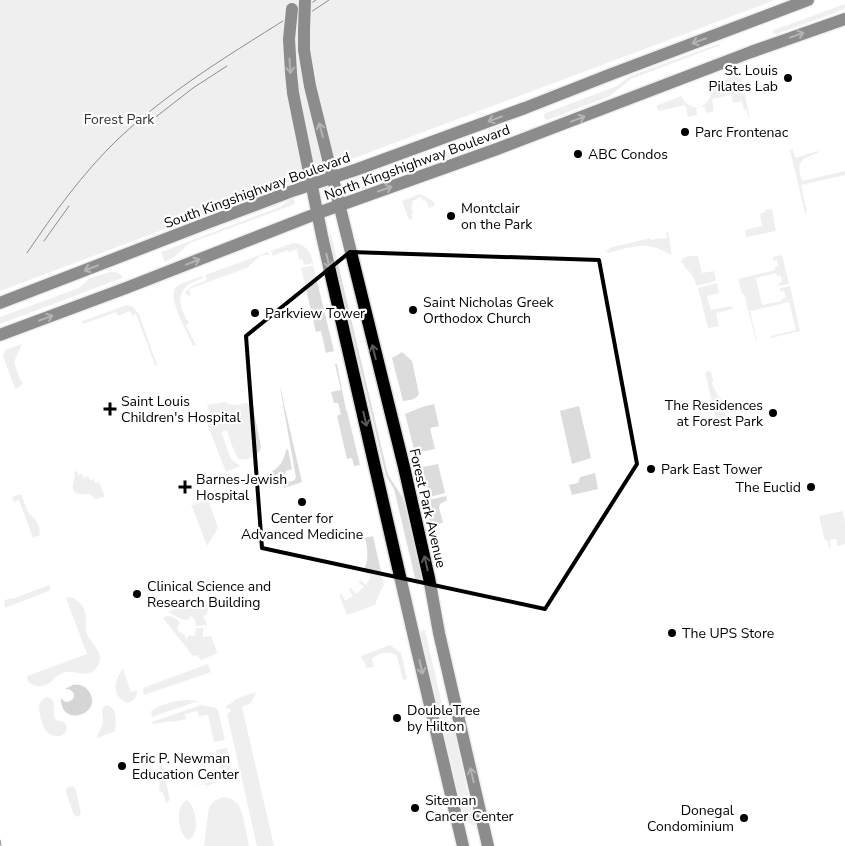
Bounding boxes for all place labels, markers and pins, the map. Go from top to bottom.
place label: St. Louis Pilates Lab [709,61,778,96]
marker: St. Louis Pilates Lab [782,72,794,84]
place label: Parc Frontenac [695,123,789,142]
marker: Parc Frontenac [679,126,691,138]
place label: ABC Condos [588,145,668,164]
marker: ABC Condos [572,148,584,160]
place label: Montclair on the Park [461,199,533,234]
marker: Montclair on the Park [445,210,457,222]
place label: Saint Nicholas Greek Orthodox Church [423,293,554,328]
place label: Parkview Tower [265,304,365,323]
marker: Saint Nicholas Greek Orthodox Church [407,304,419,316]
marker: Parkview Tower [249,307,261,319]
place label: Saint Louis Children's Hospital [121,392,242,427]
place label: The Residences at Forest Park [665,396,764,431]
marker: Saint Louis Children's Hospital [103,402,117,416]
marker: The Residences at Forest Park [767,407,779,419]
place label: Park East Tower [661,460,762,479]
marker: Park East Tower [645,463,657,475]
place label: Barnes-Jewish Hospital [196,470,287,505]
place label: The Euclid [736,478,801,497]
marker: Barnes-Jewish Hospital [178,480,192,494]
marker: The Euclid [805,481,817,493]
marker: Center for Advanced Medicine [296,496,308,508]
place label: Center for Advanced Medicine [241,509,363,544]
place label: Clinical Science and Research Building [147,577,271,612]
marker: Clinical Science and Research Building [131,588,143,600]
place label: The UPS Store [682,624,774,643]
marker: The UPS Store [666,627,678,639]
place label: DoubleTree by Hilton [407,701,480,736]
marker: DoubleTree by Hilton [391,712,403,724]
place label: Eric P. Newman Education Center [132,749,239,784]
marker: Eric P. Newman Education Center [116,760,128,772]
place label: Siteman Cancer Center [425,791,514,826]
place label: Donegal Condominium [647,801,735,836]
marker: Siteman Cancer Center [409,802,421,814]
marker: Donegal Condominium [738,812,750,824]

